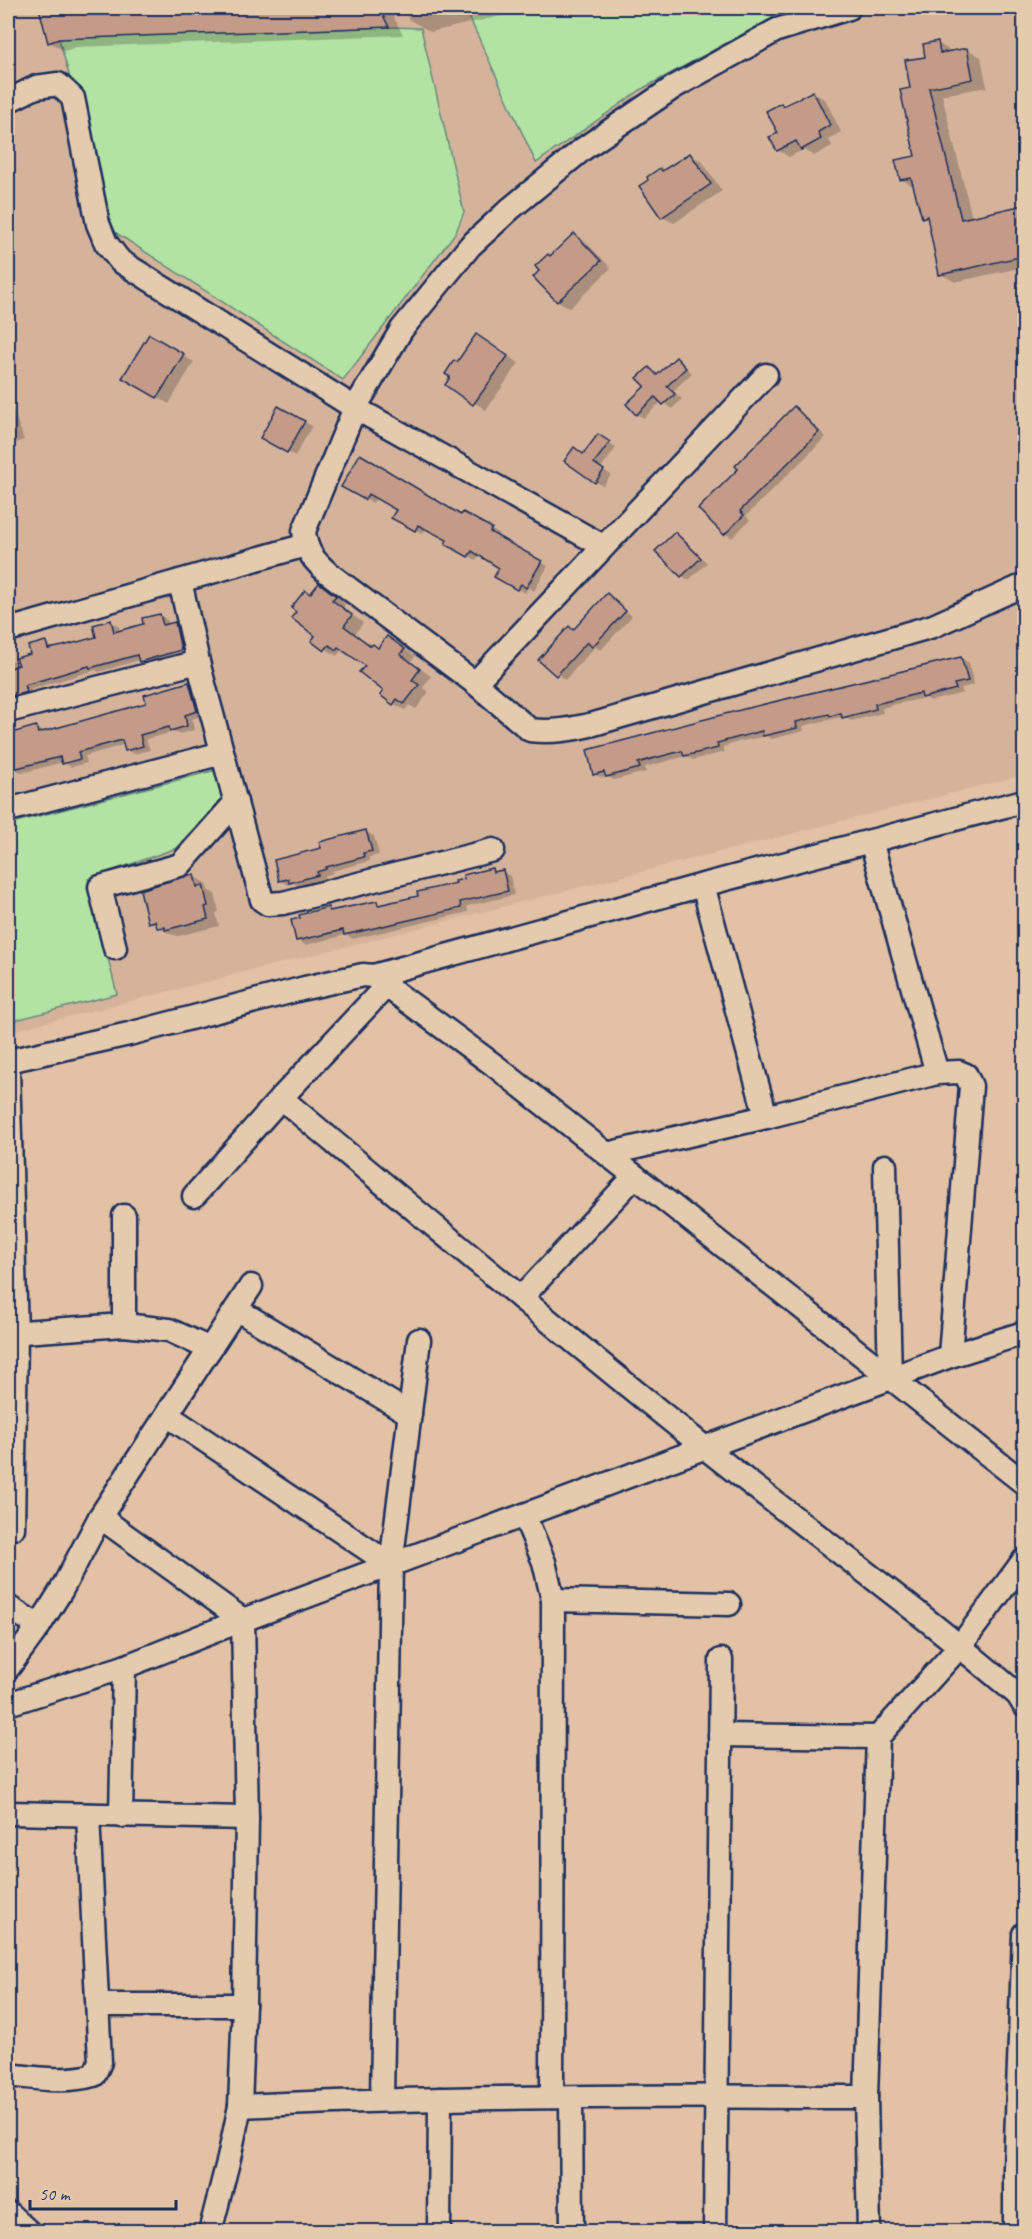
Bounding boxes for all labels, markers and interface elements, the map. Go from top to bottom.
scale bar [30,2173,176,2211]
text: 50 m [39,2183,72,2205]

